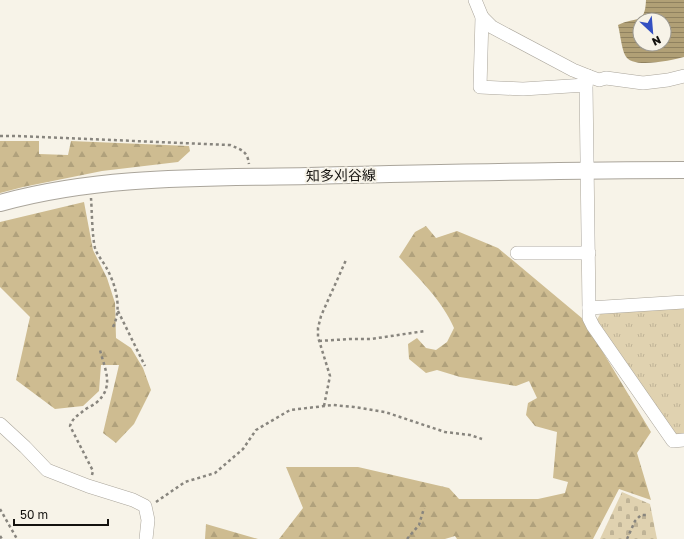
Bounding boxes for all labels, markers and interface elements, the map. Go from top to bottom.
north arrow [632,12,672,52]
text: N [650,34,663,49]
street label: 知多刈谷線 [306,166,376,184]
scale bar [14,501,108,527]
text: 50 m [20,507,48,522]

